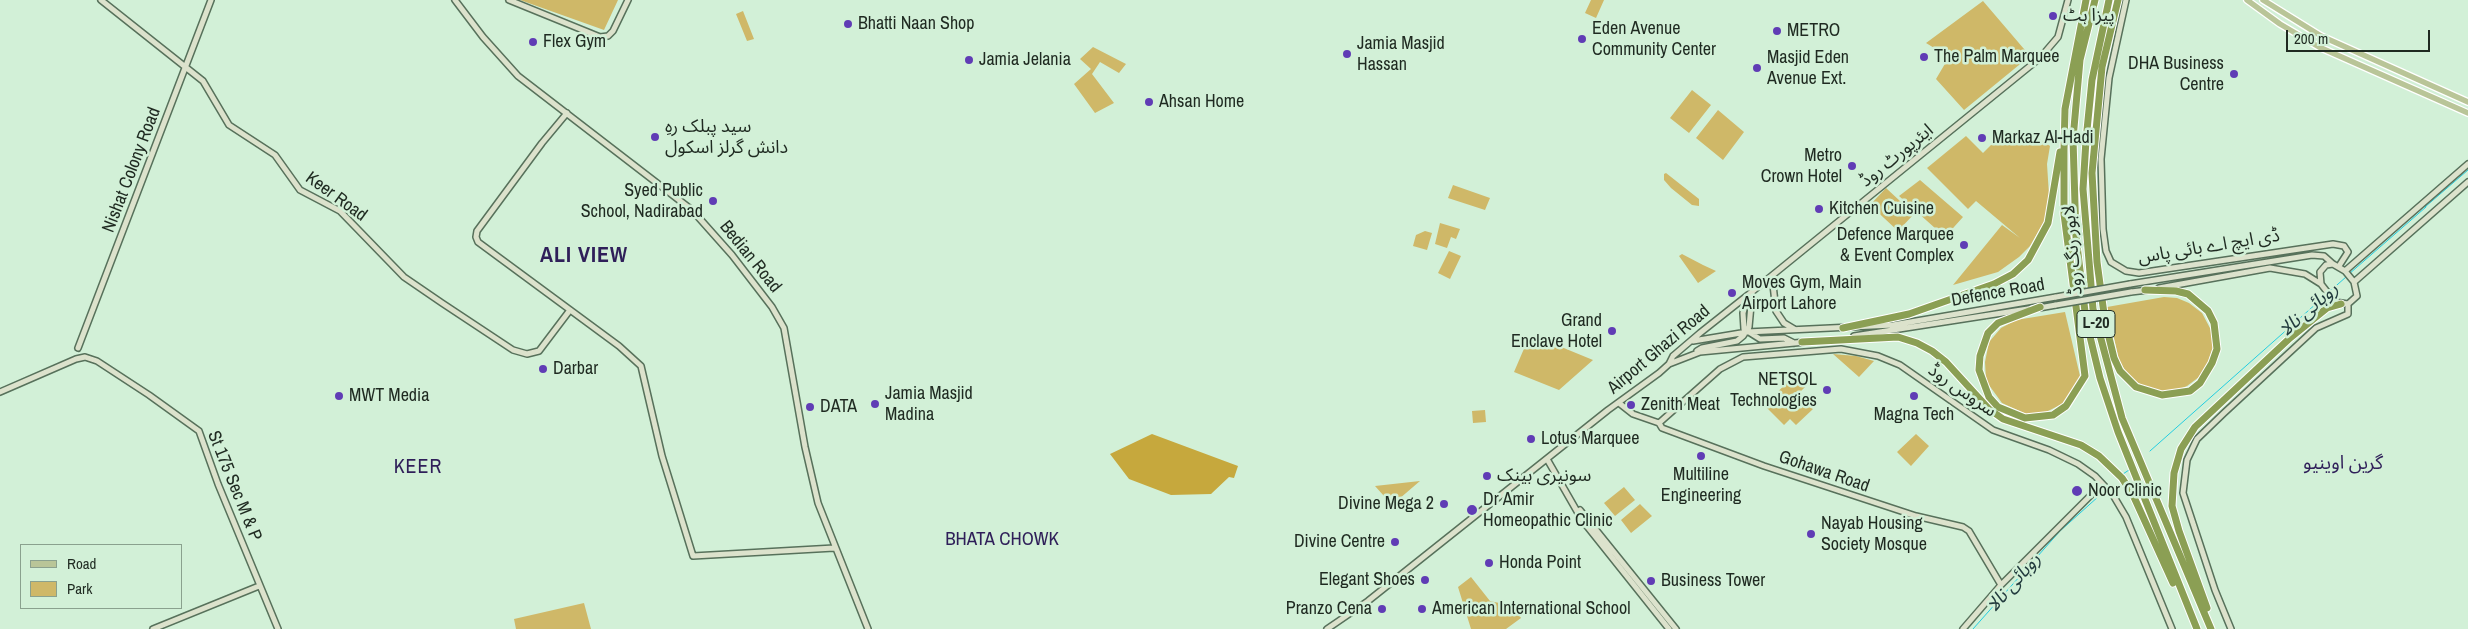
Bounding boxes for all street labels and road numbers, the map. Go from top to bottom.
street label: Nishat Colony Road [98,104,166,236]
street label: ایئرپورٹ روڈ [1856,120,1938,192]
street label: Keer Road [301,168,371,226]
street label: لاہور رنگ روڈ [2058,204,2088,296]
street label: Bedian Road [714,217,786,297]
street label: ڈی ایچ اے بائی پاس [2137,225,2281,269]
street label: Defence Road [1950,274,2046,312]
street label: Airport Ghazi Road [1603,301,1715,399]
road number: L-20 [2077,310,2115,338]
street label: سروس روڈ [1924,360,2000,422]
street label: St 175 Sec M & P [202,428,266,544]
street label: Gohawa Road [1776,446,1872,498]

